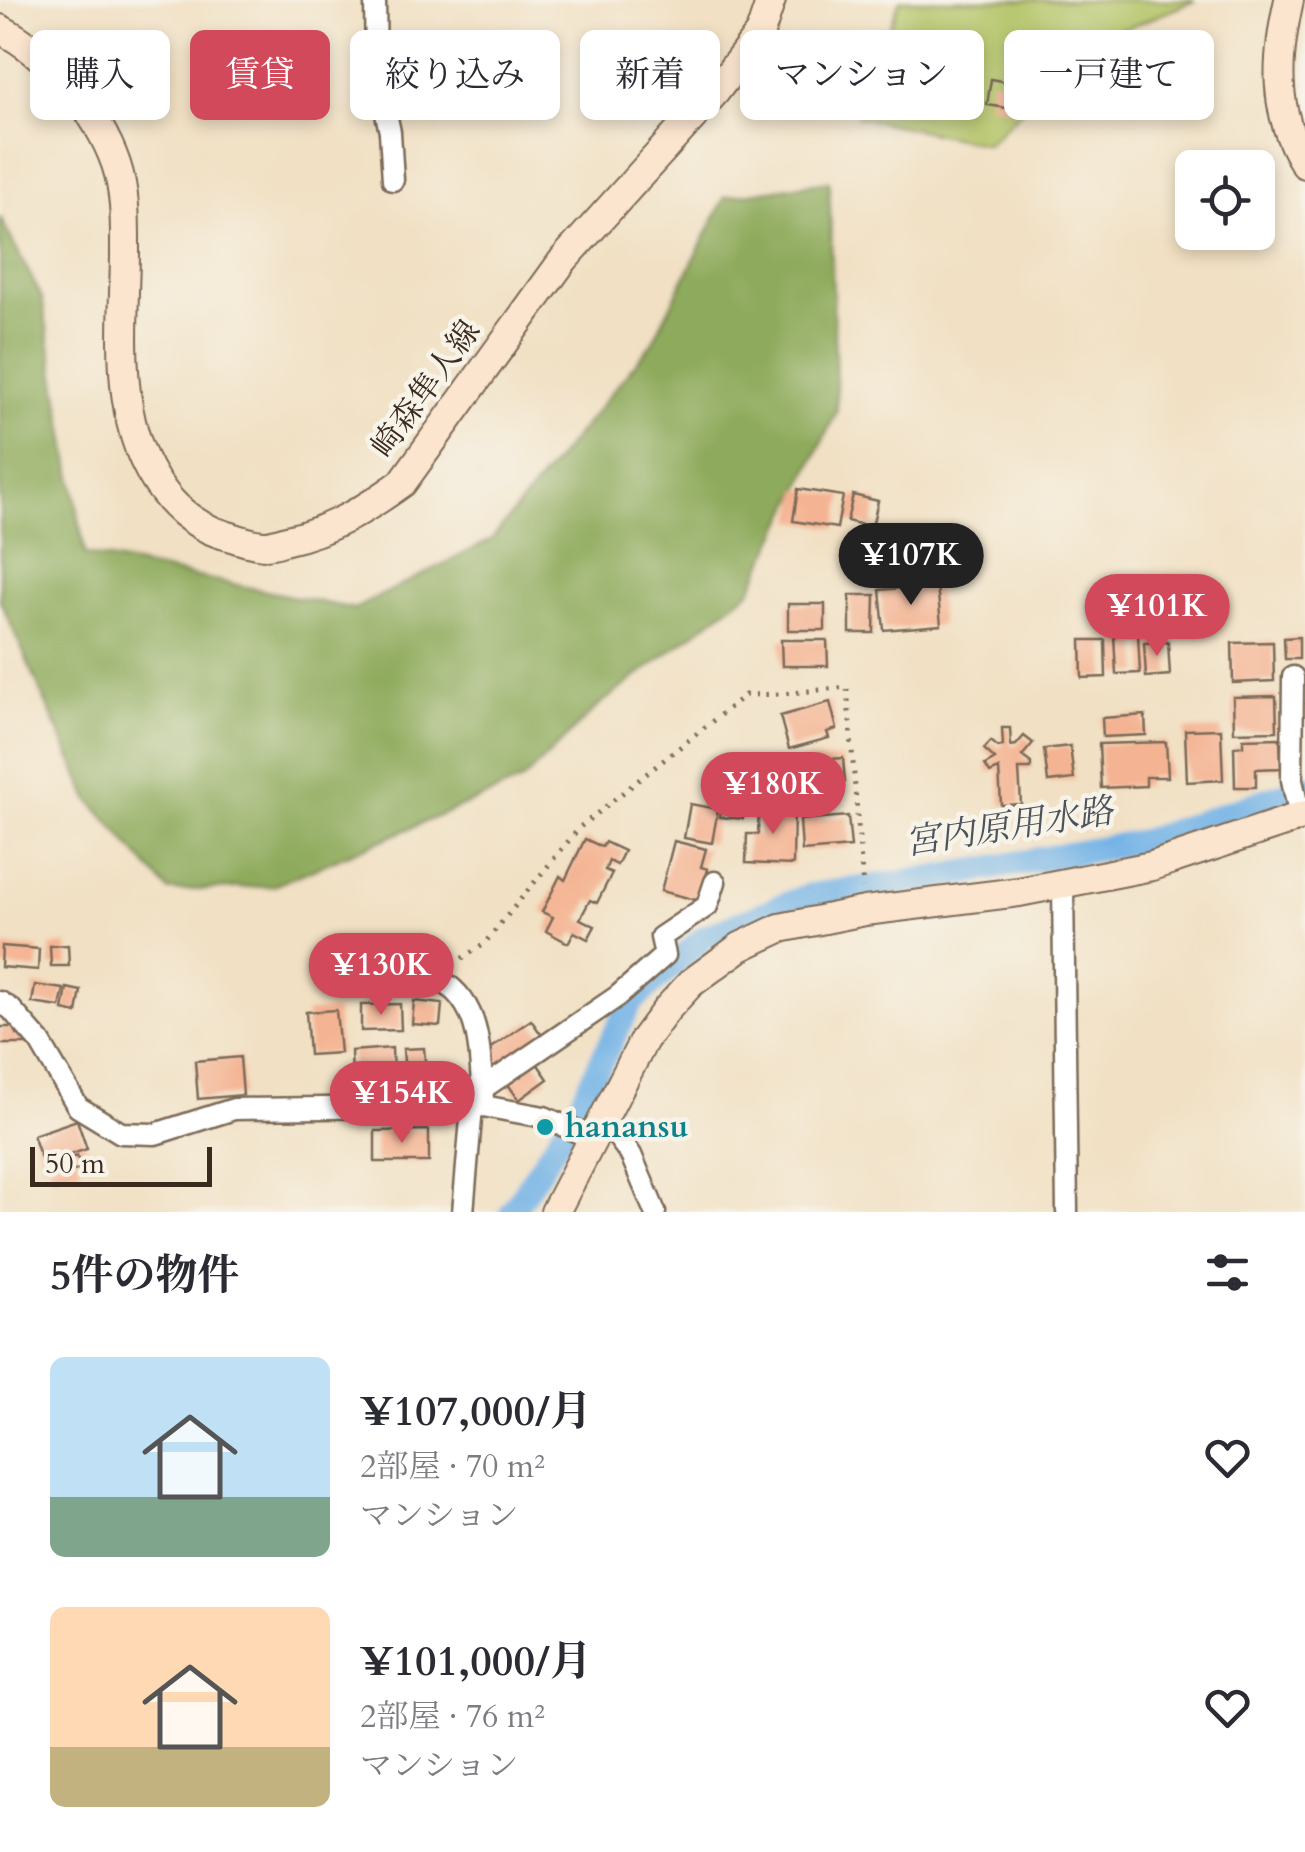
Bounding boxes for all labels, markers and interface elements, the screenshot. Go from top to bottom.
chip: 購入 [30,30,170,120]
chip: 賃貸 [190,30,330,120]
chip: 絞り込み [350,30,560,120]
chip: 新着 [580,30,720,120]
chip: マンション [740,30,984,120]
chip: 一戸建て [1004,30,1214,120]
map controls [1175,150,1275,250]
button: locate [1175,150,1275,250]
street label: 崎森隼人線 [361,311,491,467]
pin: ¥107K [841,523,981,608]
text: ¥107K [861,533,961,577]
pin: ¥101K [1087,574,1227,659]
text: ¥101K [1107,584,1207,628]
pin: ¥180K [703,752,843,837]
text: ¥180K [723,762,823,806]
water label: 宮内原用水路 [902,787,1118,867]
pin: ¥130K [311,933,451,1018]
text: ¥130K [331,943,431,987]
pin: ¥154K [332,1061,472,1146]
text: ¥154K [352,1071,452,1115]
place label: hanansu [565,1105,688,1149]
marker: hanansu [534,1116,556,1138]
scale bar [30,1142,212,1186]
text: 50 m [45,1145,105,1183]
icon: filters [1200,1245,1255,1300]
text: 5件の物件 [50,1247,240,1304]
text: ¥107,000/月 [360,1383,592,1440]
icon: home [130,1397,250,1517]
icon: heart [1200,1430,1255,1485]
text: 2部屋 · 70 m² [360,1445,545,1489]
text: マンション [360,1494,519,1538]
text: ¥101,000/月 [360,1633,592,1690]
icon: home [130,1647,250,1767]
icon: heart [1200,1680,1255,1735]
text: 2部屋 · 76 m² [360,1695,545,1739]
text: マンション [360,1744,519,1788]

